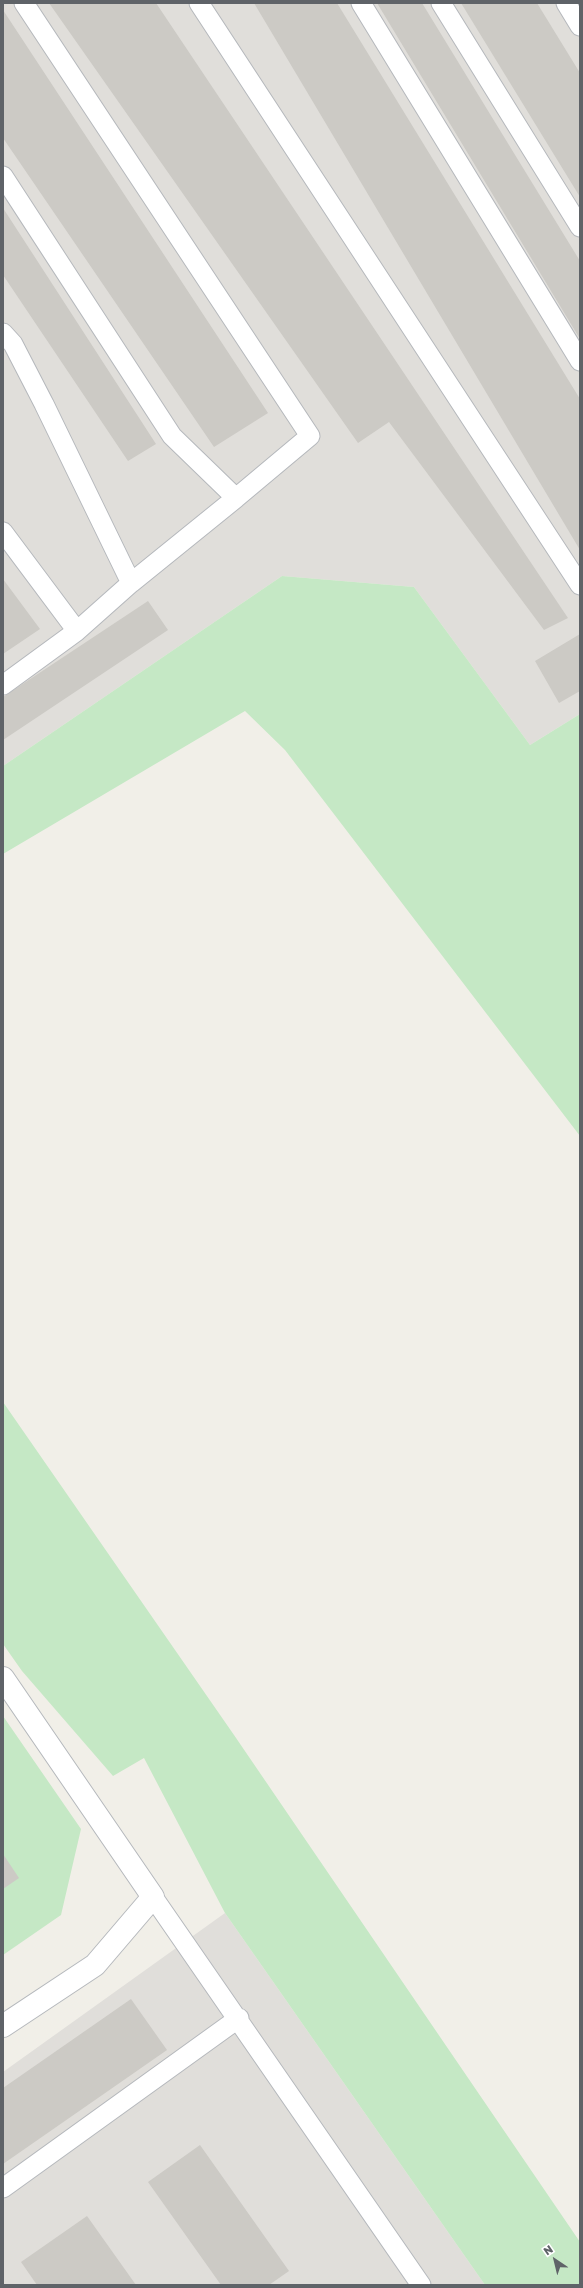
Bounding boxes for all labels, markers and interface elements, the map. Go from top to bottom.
north arrow [535,2240,575,2280]
text: N [541,2242,555,2257]

